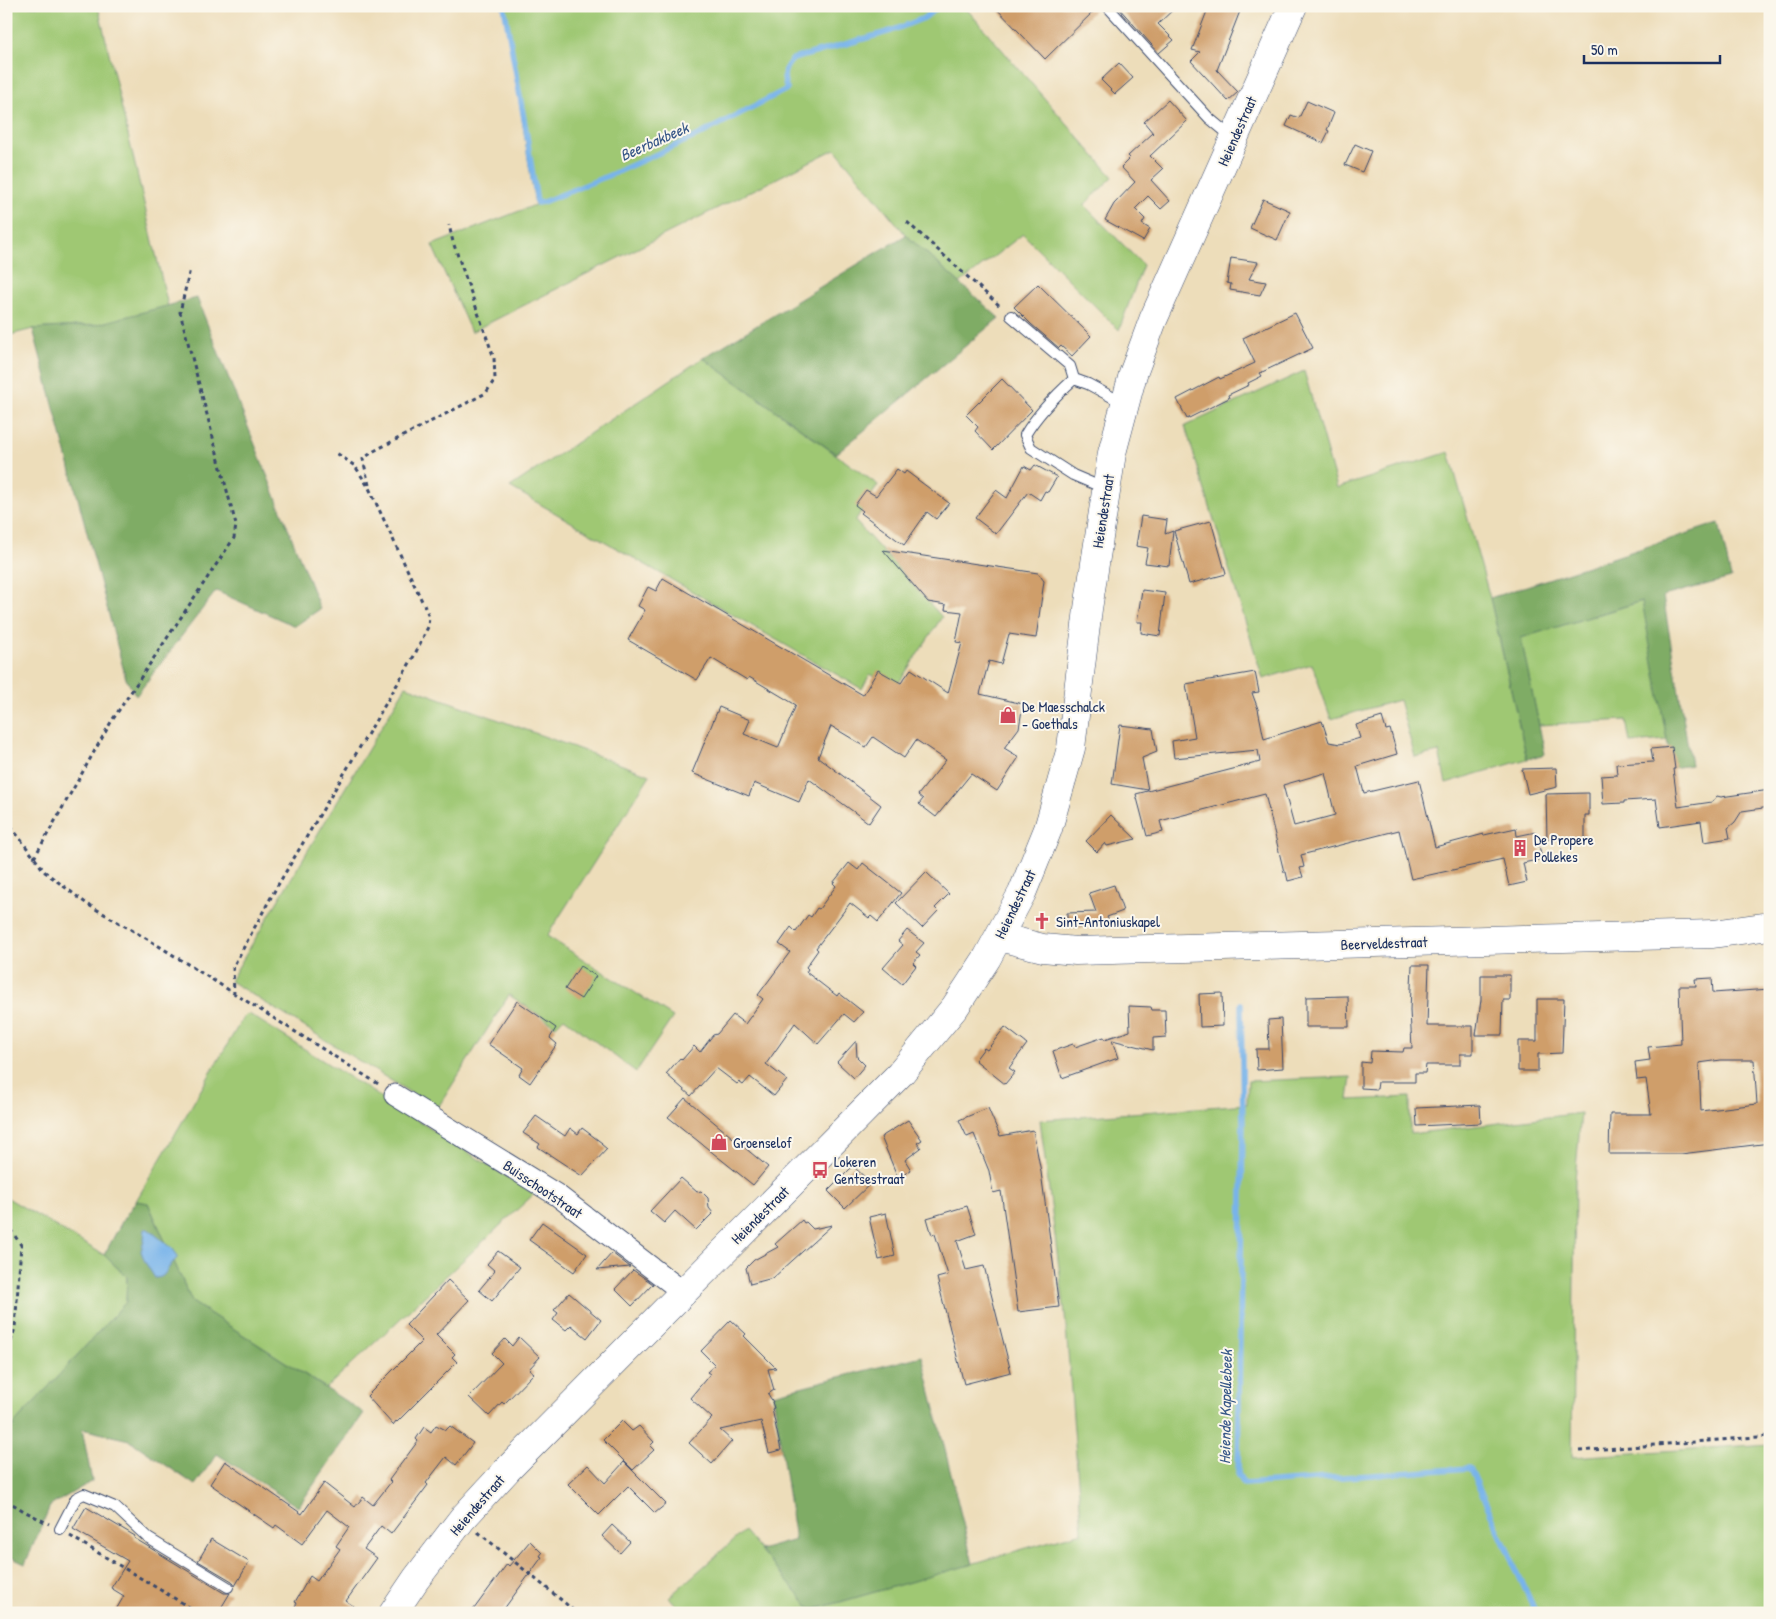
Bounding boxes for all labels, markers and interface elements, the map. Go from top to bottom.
scale bar [1584,32,1720,64]
text: 50 m [1591,39,1618,60]
street label: Heiendestraat [1212,92,1262,169]
water label: Beerbakbeek [616,116,693,166]
street label: Heiendestraat [1087,472,1119,549]
place label: De Maesschalck - Goethals [1022,696,1105,734]
shop icon: De Maesschalck - Goethals [998,705,1018,725]
place label: De Propere Pollekes [1534,829,1594,867]
building icon: De Propere Pollekes [1510,838,1530,858]
street label: Heiendestraat [989,865,1041,942]
church icon: Sint-Antoniuskapel [1032,911,1052,931]
place label: Sint-Antoniuskapel [1056,911,1160,932]
street label: Beerveldestraat [1340,931,1429,955]
shop icon: Groenselof [709,1132,729,1152]
place label: Groenselof [733,1132,793,1153]
place label: Lokeren Gentsestraat [834,1151,905,1189]
street label: Buisschootstraat [499,1155,587,1224]
bus stop icon: Lokeren Gentsestraat [810,1160,830,1180]
street label: Heiendestraat [726,1181,794,1249]
water label: Heiende Kapellebeek [1213,1348,1237,1464]
street label: Heiendestraat [445,1469,510,1540]

